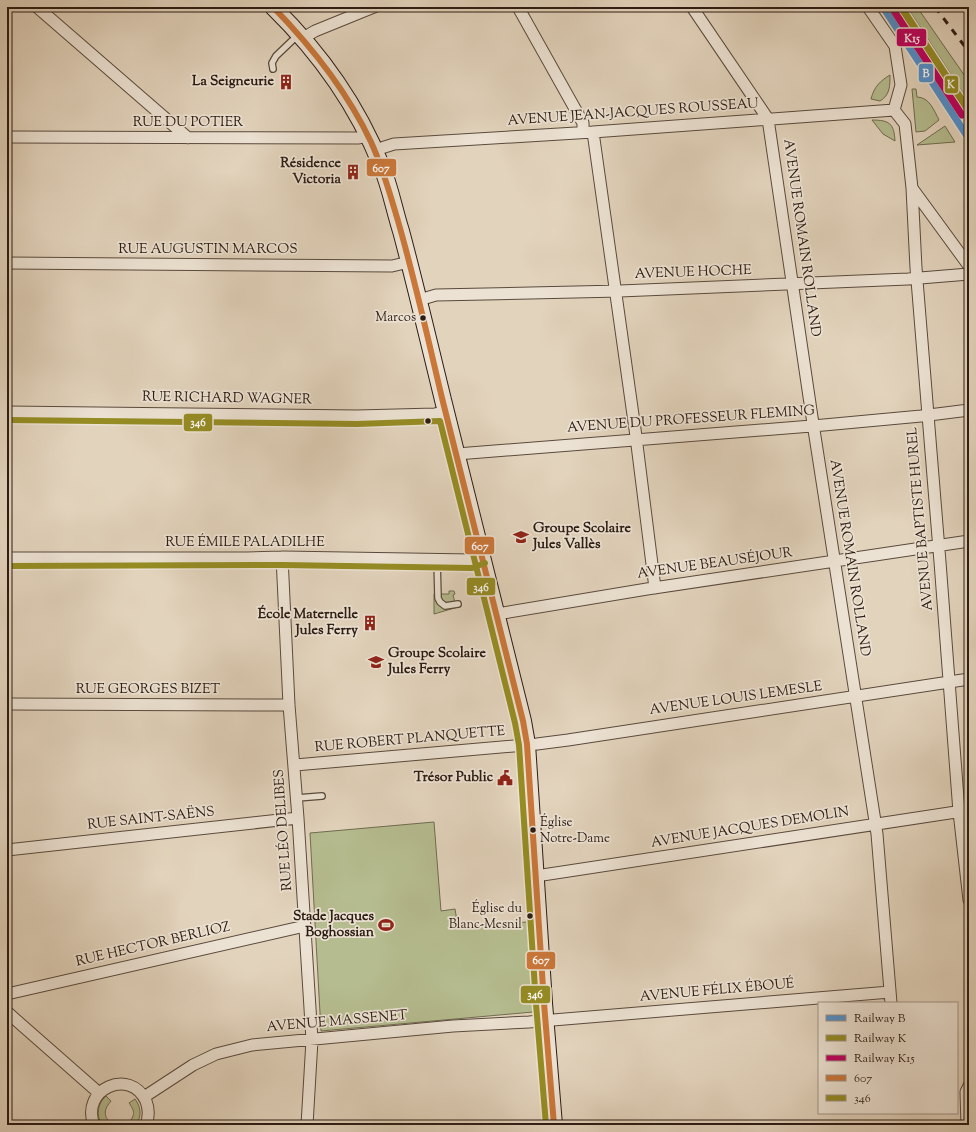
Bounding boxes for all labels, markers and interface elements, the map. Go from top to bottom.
line badge: K15 [896,28,927,47]
text: K15 [903,31,920,47]
line badge: B [918,63,934,83]
text: B [922,66,930,82]
place label: La Seigneurie [192,72,274,92]
building icon: La Seigneurie [277,73,295,91]
line badge: K [944,75,959,94]
text: K [946,77,955,93]
street label: AVENUE JEAN-JACQUES ROUSSEAU [507,94,760,132]
street label: RUE DU POTIER [133,113,243,133]
street label: AVENUE ROMAIN ROLLAND [777,138,825,338]
place label: Résidence Victoria [280,154,342,190]
line badge: 607 [366,158,397,177]
text: 607 [373,161,390,177]
building icon: Résidence Victoria [344,163,362,181]
street label: RUE AUGUSTIN MARCOS [118,240,298,260]
street label: AVENUE HOCHE [634,261,752,285]
place label: Marcos [375,309,416,327]
marker: Marcos [418,313,428,323]
street label: RUE RICHARD WAGNER [142,388,312,410]
street label: AVENUE DU PROFESSEUR FLEMING [566,401,816,439]
line badge: 346 [183,413,213,432]
text: 346 [190,415,206,431]
unlabelled marker [423,416,433,426]
street label: AVENUE BAPTISTE HUREL [903,426,939,612]
street label: AVENUE ROMAIN ROLLAND [824,458,874,658]
place label: Groupe Scolaire Jules Vallès [532,519,631,555]
school or university icon: Groupe Scolaire Jules Vallès [512,528,530,546]
street label: RUE ÉMILE PALADILHE [165,533,325,553]
line badge: 607 [464,536,495,555]
text: 607 [472,539,489,555]
street label: AVENUE BEAUSÉJOUR [636,543,794,585]
line badge: 346 [466,577,496,596]
text: 346 [473,580,489,596]
place label: École Maternelle Jules Ferry [258,604,358,641]
building icon: École Maternelle Jules Ferry [361,614,379,632]
place label: Groupe Scolaire Jules Ferry [387,644,486,680]
school or university icon: Groupe Scolaire Jules Ferry [367,653,385,671]
street label: AVENUE LOUIS LEMESLE [648,677,824,721]
street label: RUE GEORGES BIZET [76,680,220,700]
street label: RUE ROBERT PLANQUETTE [314,722,507,758]
street label: RUE LÉO DELIBES [270,768,298,892]
place label: Trésor Public [414,768,494,788]
public building icon: Trésor Public [496,769,514,787]
street label: RUE SAINT-SAËNS [86,802,216,836]
street label: AVENUE JACQUES DEMOLIN [649,802,851,854]
place label: Église Notre-Dame [540,813,610,848]
marker: Église Notre-Dame [528,825,538,835]
place label: Église du Blanc-Mesnil [449,899,523,934]
place label: Stade Jacques Boghossian [293,907,375,943]
marker: Église du Blanc-Mesnil [525,911,535,921]
sports icon: Stade Jacques Boghossian [377,916,395,934]
street label: RUE HECTOR BERLIOZ [74,917,232,973]
line badge: 607 [526,951,556,970]
text: 607 [533,953,550,969]
street label: AVENUE FÉLIX ÉBOUÉ [639,974,796,1008]
line badge: 346 [520,985,551,1004]
text: 346 [527,987,543,1003]
legend [818,1002,958,1114]
street label: AVENUE MASSENET [265,1006,409,1038]
text: Railway B [854,1010,906,1028]
text: Railway K [854,1030,907,1048]
text: Railway K15 [854,1050,915,1068]
text: 607 [854,1070,872,1088]
text: 346 [854,1090,871,1108]

